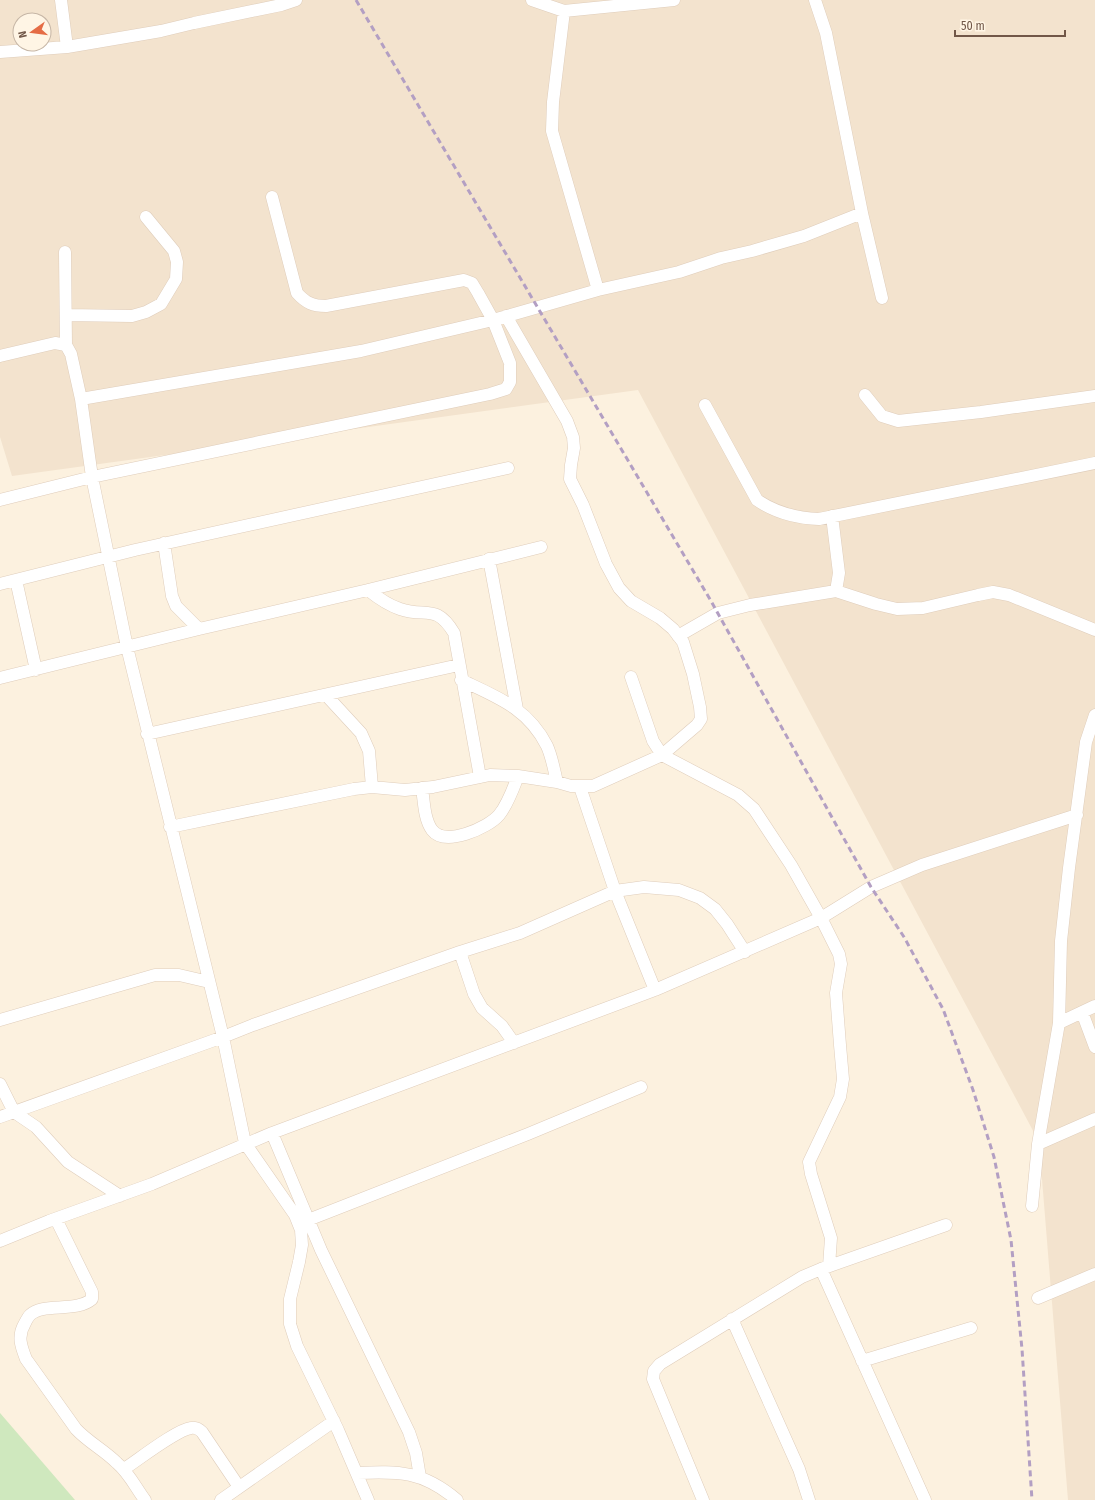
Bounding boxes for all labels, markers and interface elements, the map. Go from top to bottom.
north arrow [12,12,52,52]
scale bar [955,12,1065,38]
text: 50 m [961,19,985,33]
text: N [16,30,30,39]

